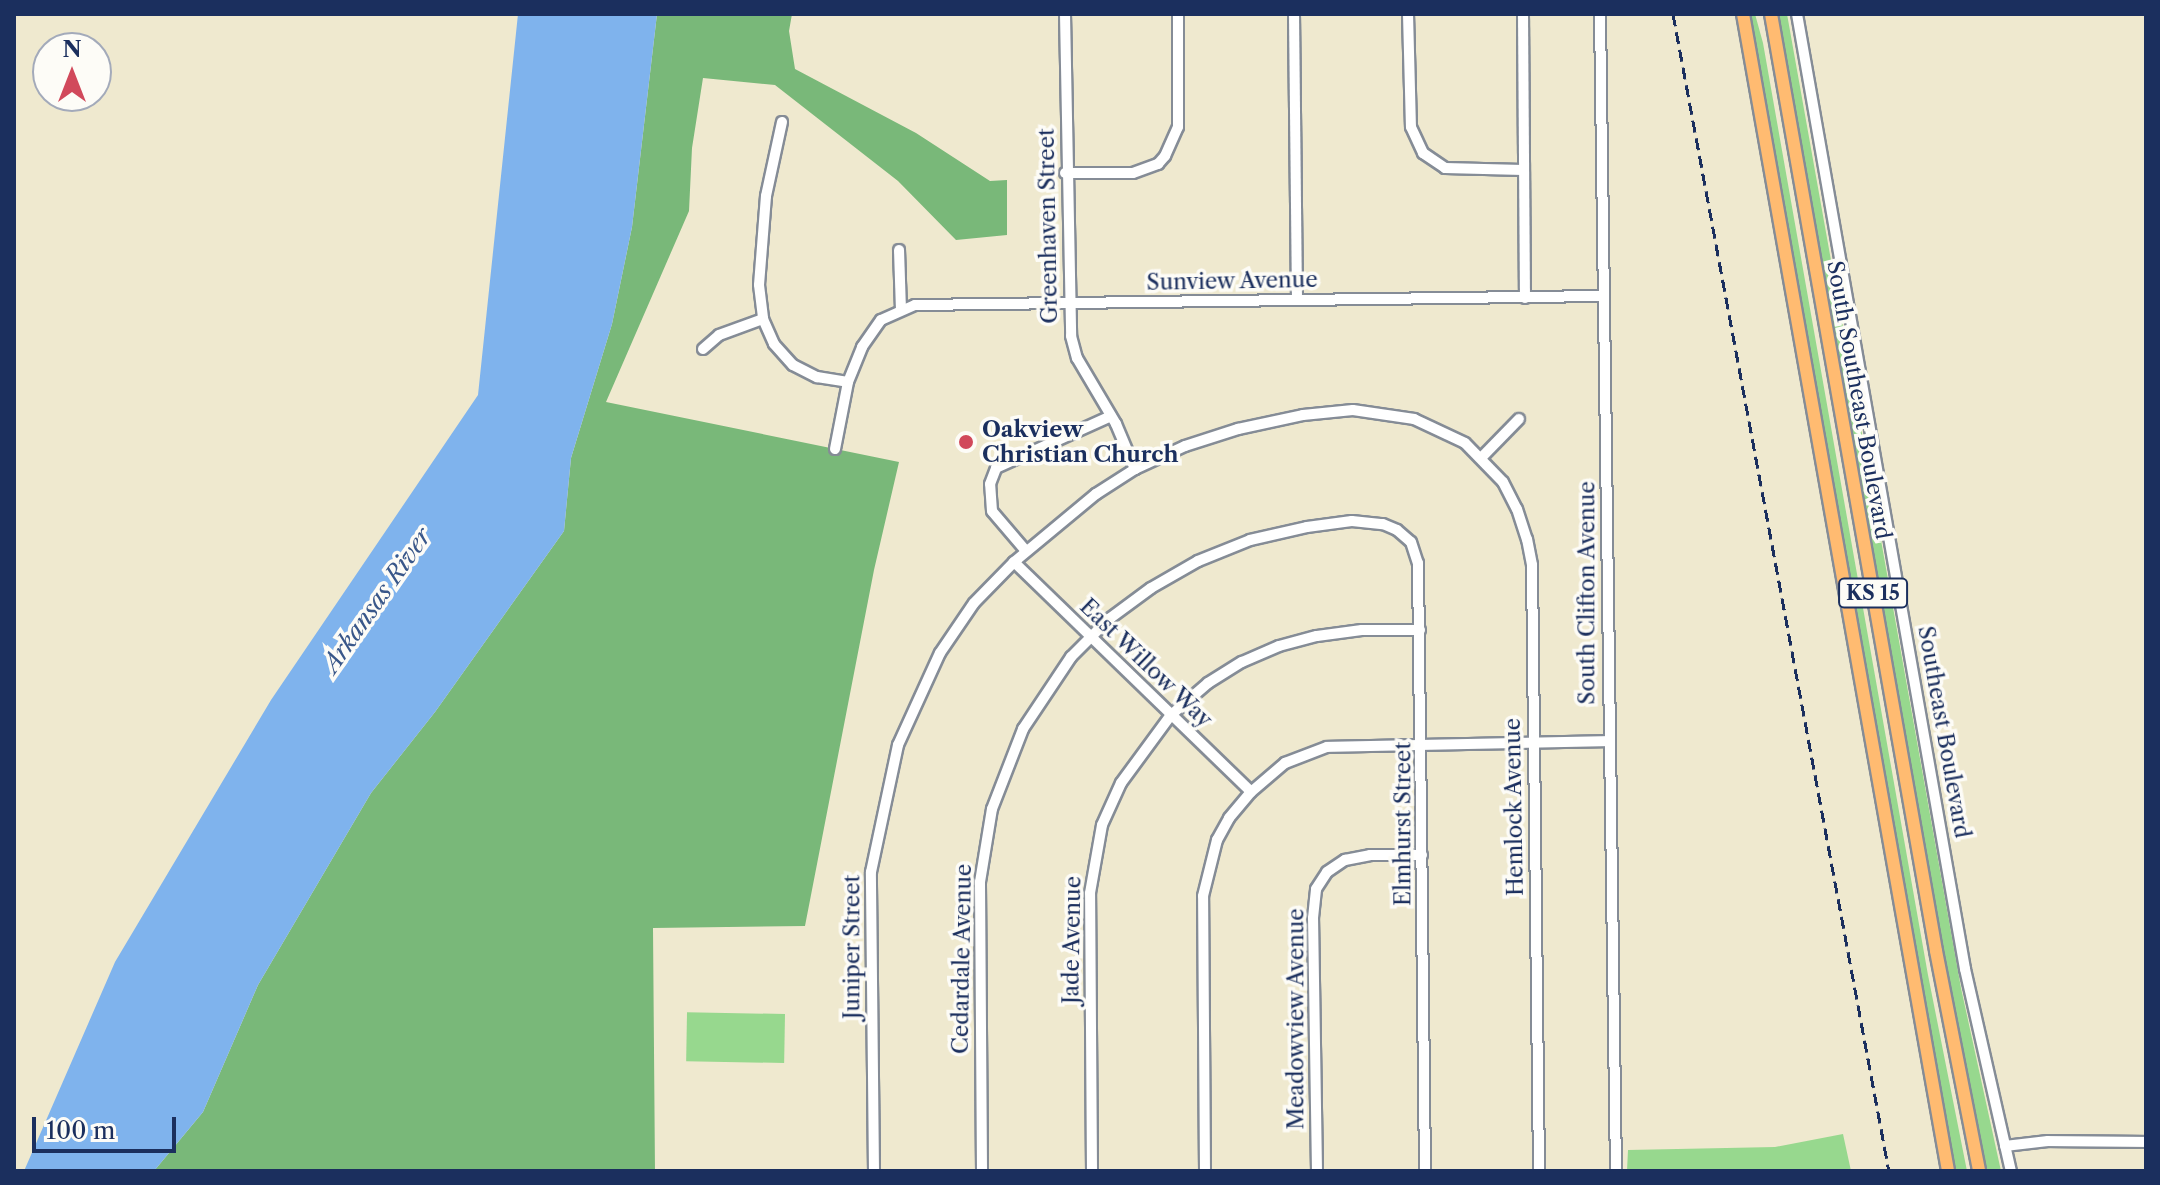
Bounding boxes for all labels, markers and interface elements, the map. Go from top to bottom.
north arrow [32,32,112,112]
text: N [62,36,82,63]
street label: Greenhaven Street [1033,128,1063,324]
street label: South Southeast Boulevard [1821,259,1897,541]
street label: Sunview Avenue [1145,266,1319,296]
place label: Oakview Christian Church [982,416,1178,468]
marker: Oakview Christian Church [957,433,975,451]
street label: South Clifton Avenue [1574,481,1600,705]
water label: Arkansas River [317,522,437,678]
road number: KS 15 [1837,577,1909,609]
street label: East Willow Way [1074,592,1218,734]
street label: Southeast Boulevard [1912,624,1976,840]
street label: Hemlock Avenue [1499,717,1529,897]
street label: Elmhurst Street [1390,742,1416,906]
street label: Cedardale Avenue [947,863,977,1055]
street label: Juniper Street [839,875,865,1019]
street label: Jade Avenue [1058,875,1086,1005]
street label: Meadowview Avenue [1283,908,1309,1130]
scale bar [36,1101,180,1151]
text: 100 m [46,1116,115,1145]

